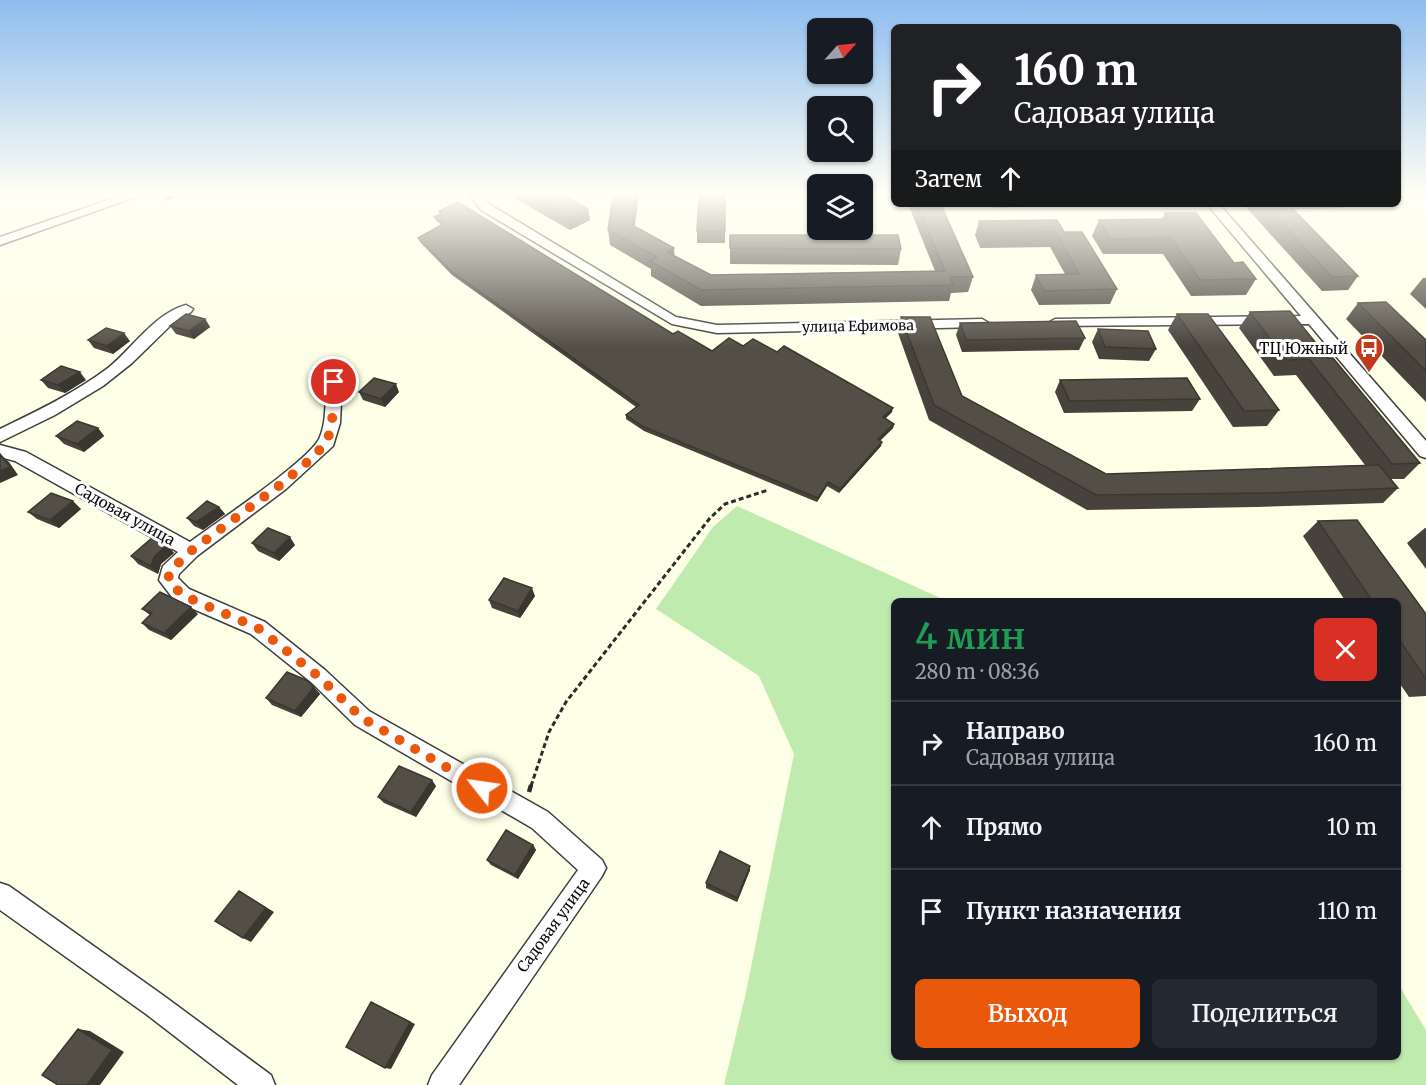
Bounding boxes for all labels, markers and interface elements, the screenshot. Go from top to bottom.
north arrow [807,18,873,84]
map controls [807,18,873,240]
text: 160 m [1014,44,1138,96]
icon: right [915,48,993,126]
button: search [807,96,873,162]
text: Садовая улица [1014,96,1215,130]
icon: ahead [994,162,1027,195]
text: Затем [915,165,982,193]
button: layers [807,174,873,240]
street label: улица Ефимова [802,316,915,336]
bus stop icon: ТЦ Южный [1353,332,1385,374]
place label: ТЦ Южный [1259,339,1348,358]
pin [308,356,359,407]
icon: arrive [317,365,350,398]
street label: Садовая улица [72,479,178,549]
text: 4 мин [915,614,1025,659]
button: close [1314,618,1377,681]
text: 280 m · 08:36 [915,659,1039,684]
text: Направо [966,717,1065,745]
icon: right [915,727,948,760]
text: 160 m [1313,729,1377,757]
text: Садовая улица [966,745,1115,770]
position arrow [450,756,514,820]
icon: ahead [915,811,948,844]
text: Прямо [966,813,1042,841]
text: 10 m [1327,813,1377,841]
street label: Садовая улица [512,874,594,976]
icon: arrive [915,895,948,928]
text: Пункт назначения [966,897,1181,925]
text: 110 m [1318,897,1377,925]
button: Выход [915,979,1140,1048]
button: Поделиться [1152,979,1377,1048]

